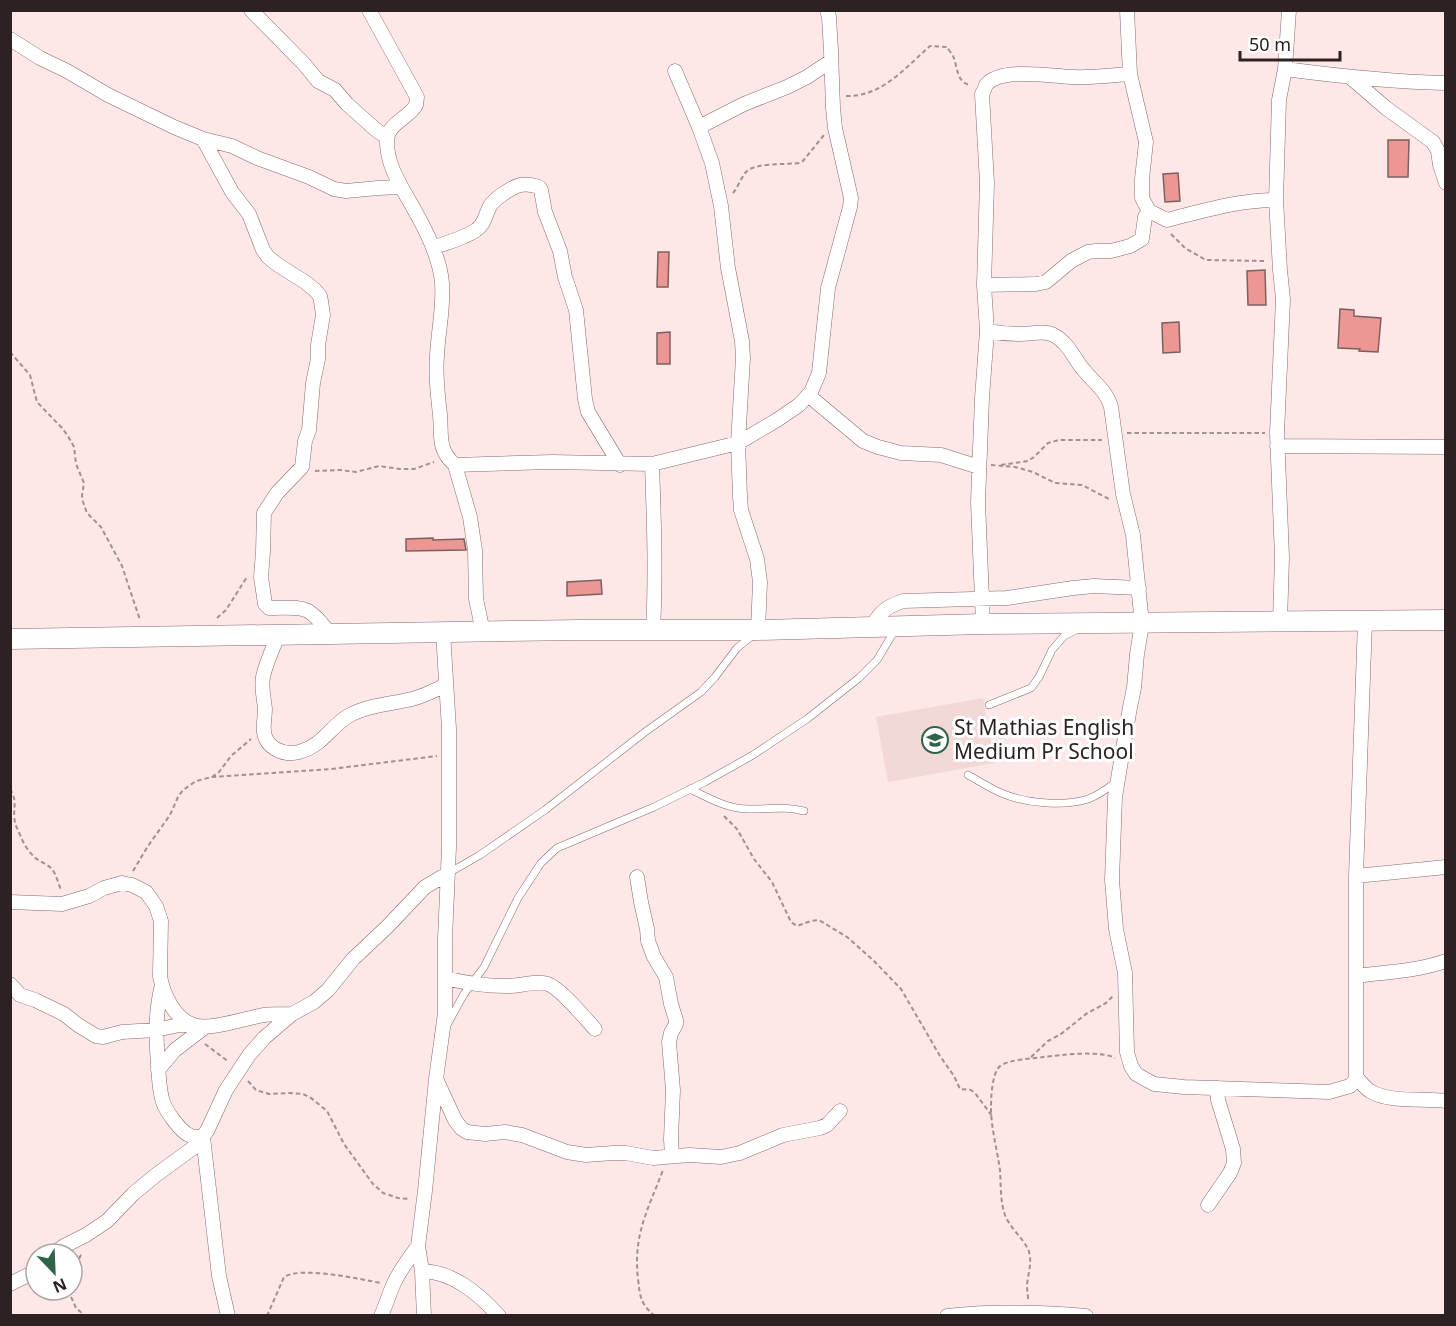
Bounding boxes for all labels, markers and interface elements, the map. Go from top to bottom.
scale bar [1240,24,1340,62]
text: 50 m [1249,32,1291,56]
place label: St Mathias English Medium Pr School [954,713,1134,765]
school or university icon: St Mathias English Medium Pr School [920,725,950,755]
north arrow [24,1242,84,1302]
text: N [50,1273,70,1298]

